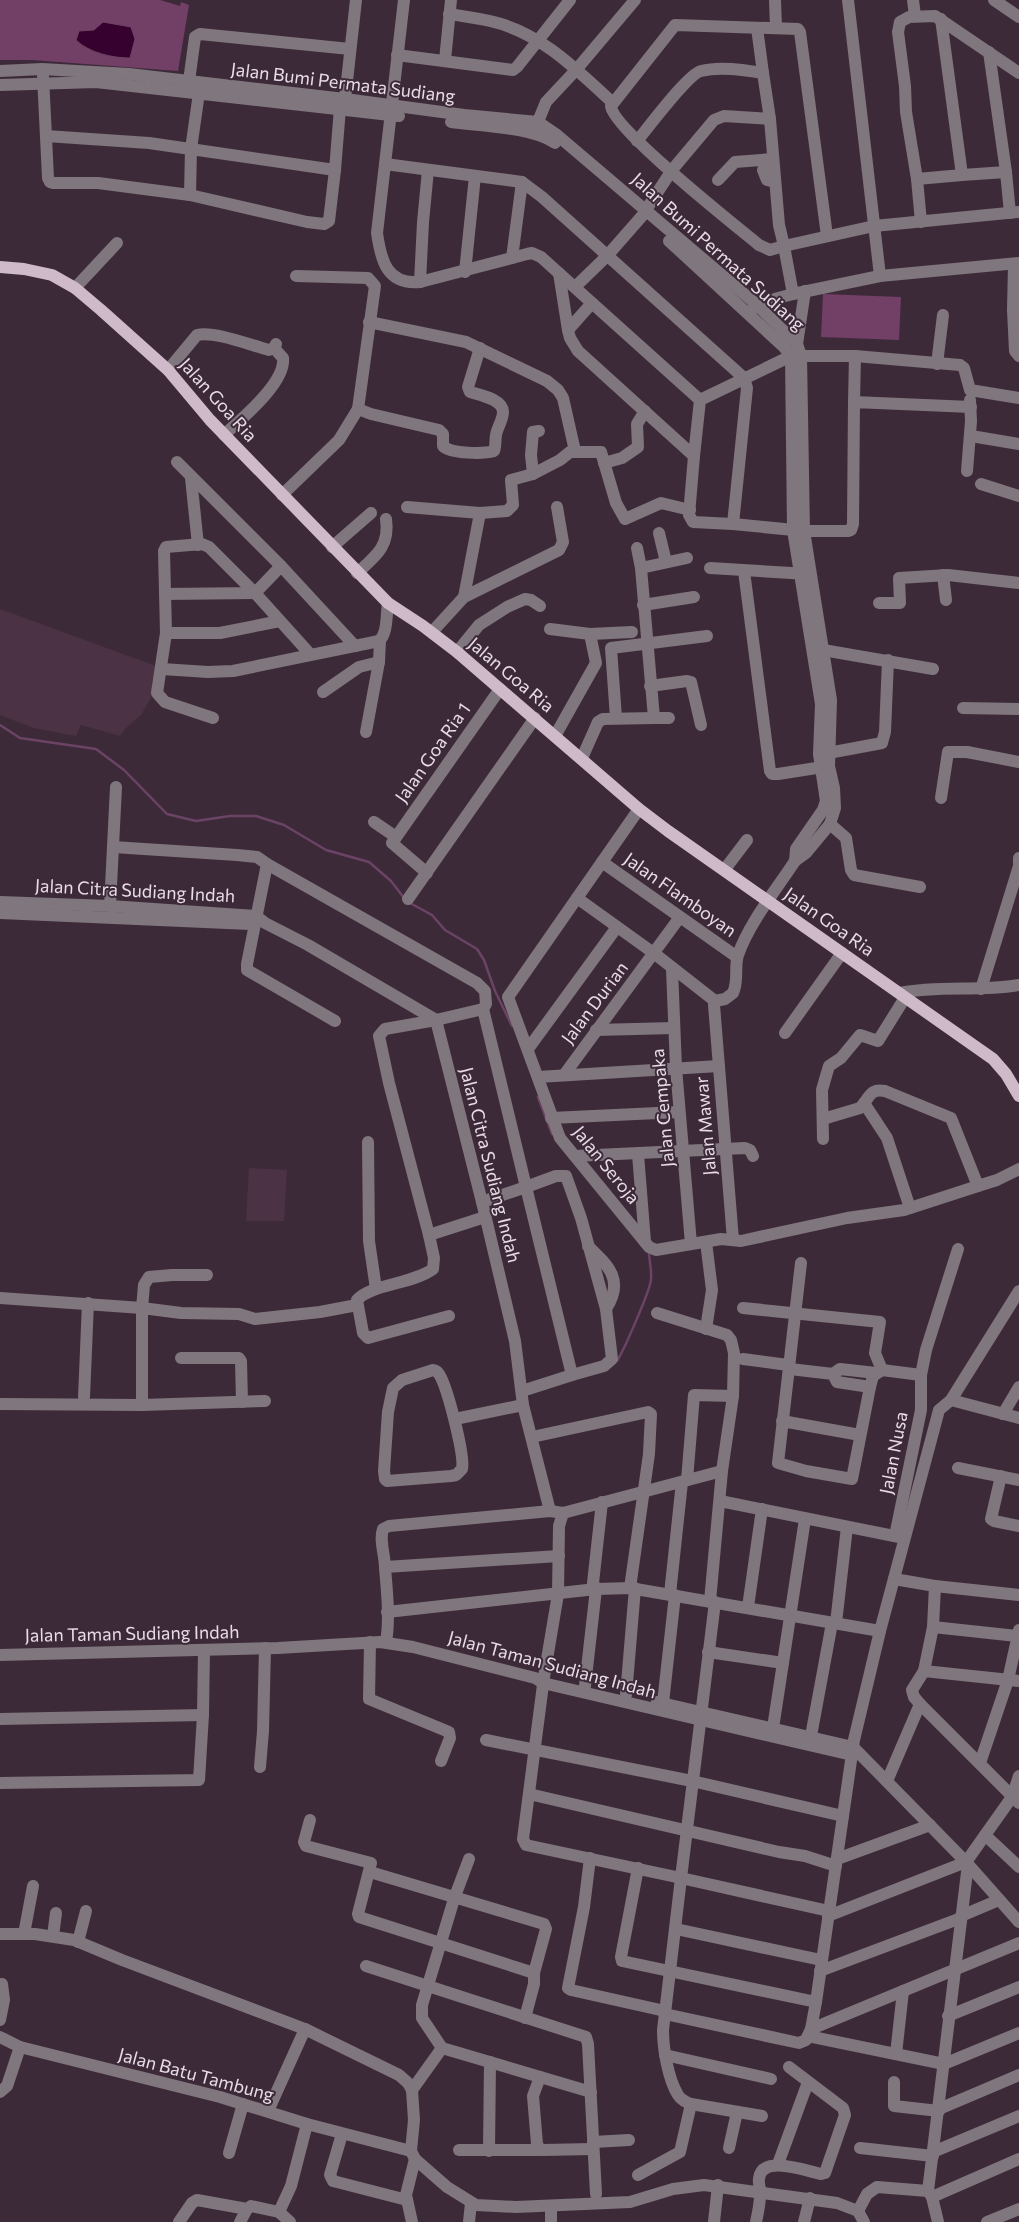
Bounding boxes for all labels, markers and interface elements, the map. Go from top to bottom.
street label: Jalan Bumi Permata Sudiang [230,57,457,107]
street label: Jalan Bumi Permata Sudiang [627,167,810,335]
street label: Jalan Goa Ria [175,353,262,446]
street label: Jalan Goa Ria [464,632,559,717]
street label: Jalan Goa Ria 1 [390,698,475,806]
street label: Jalan Flamboyan [620,847,741,941]
street label: Jalan Citra Sudiang Indah [34,874,236,906]
street label: Jalan Goa Ria [780,882,879,960]
street label: Jalan Durian [556,957,632,1048]
street label: Jalan Cempaka [646,1048,678,1168]
street label: Jalan Citra Sudiang Indah [456,1065,526,1265]
street label: Jalan Mawar [690,1076,720,1177]
street label: Jalan Seroja [569,1121,645,1208]
street label: Jalan Nusa [874,1410,912,1496]
street label: Jalan Taman Sudiang Indah [24,1620,240,1646]
street label: Jalan Taman Sudiang Indah [446,1626,659,1702]
street label: Jalan Batu Tambung [116,2043,277,2105]

